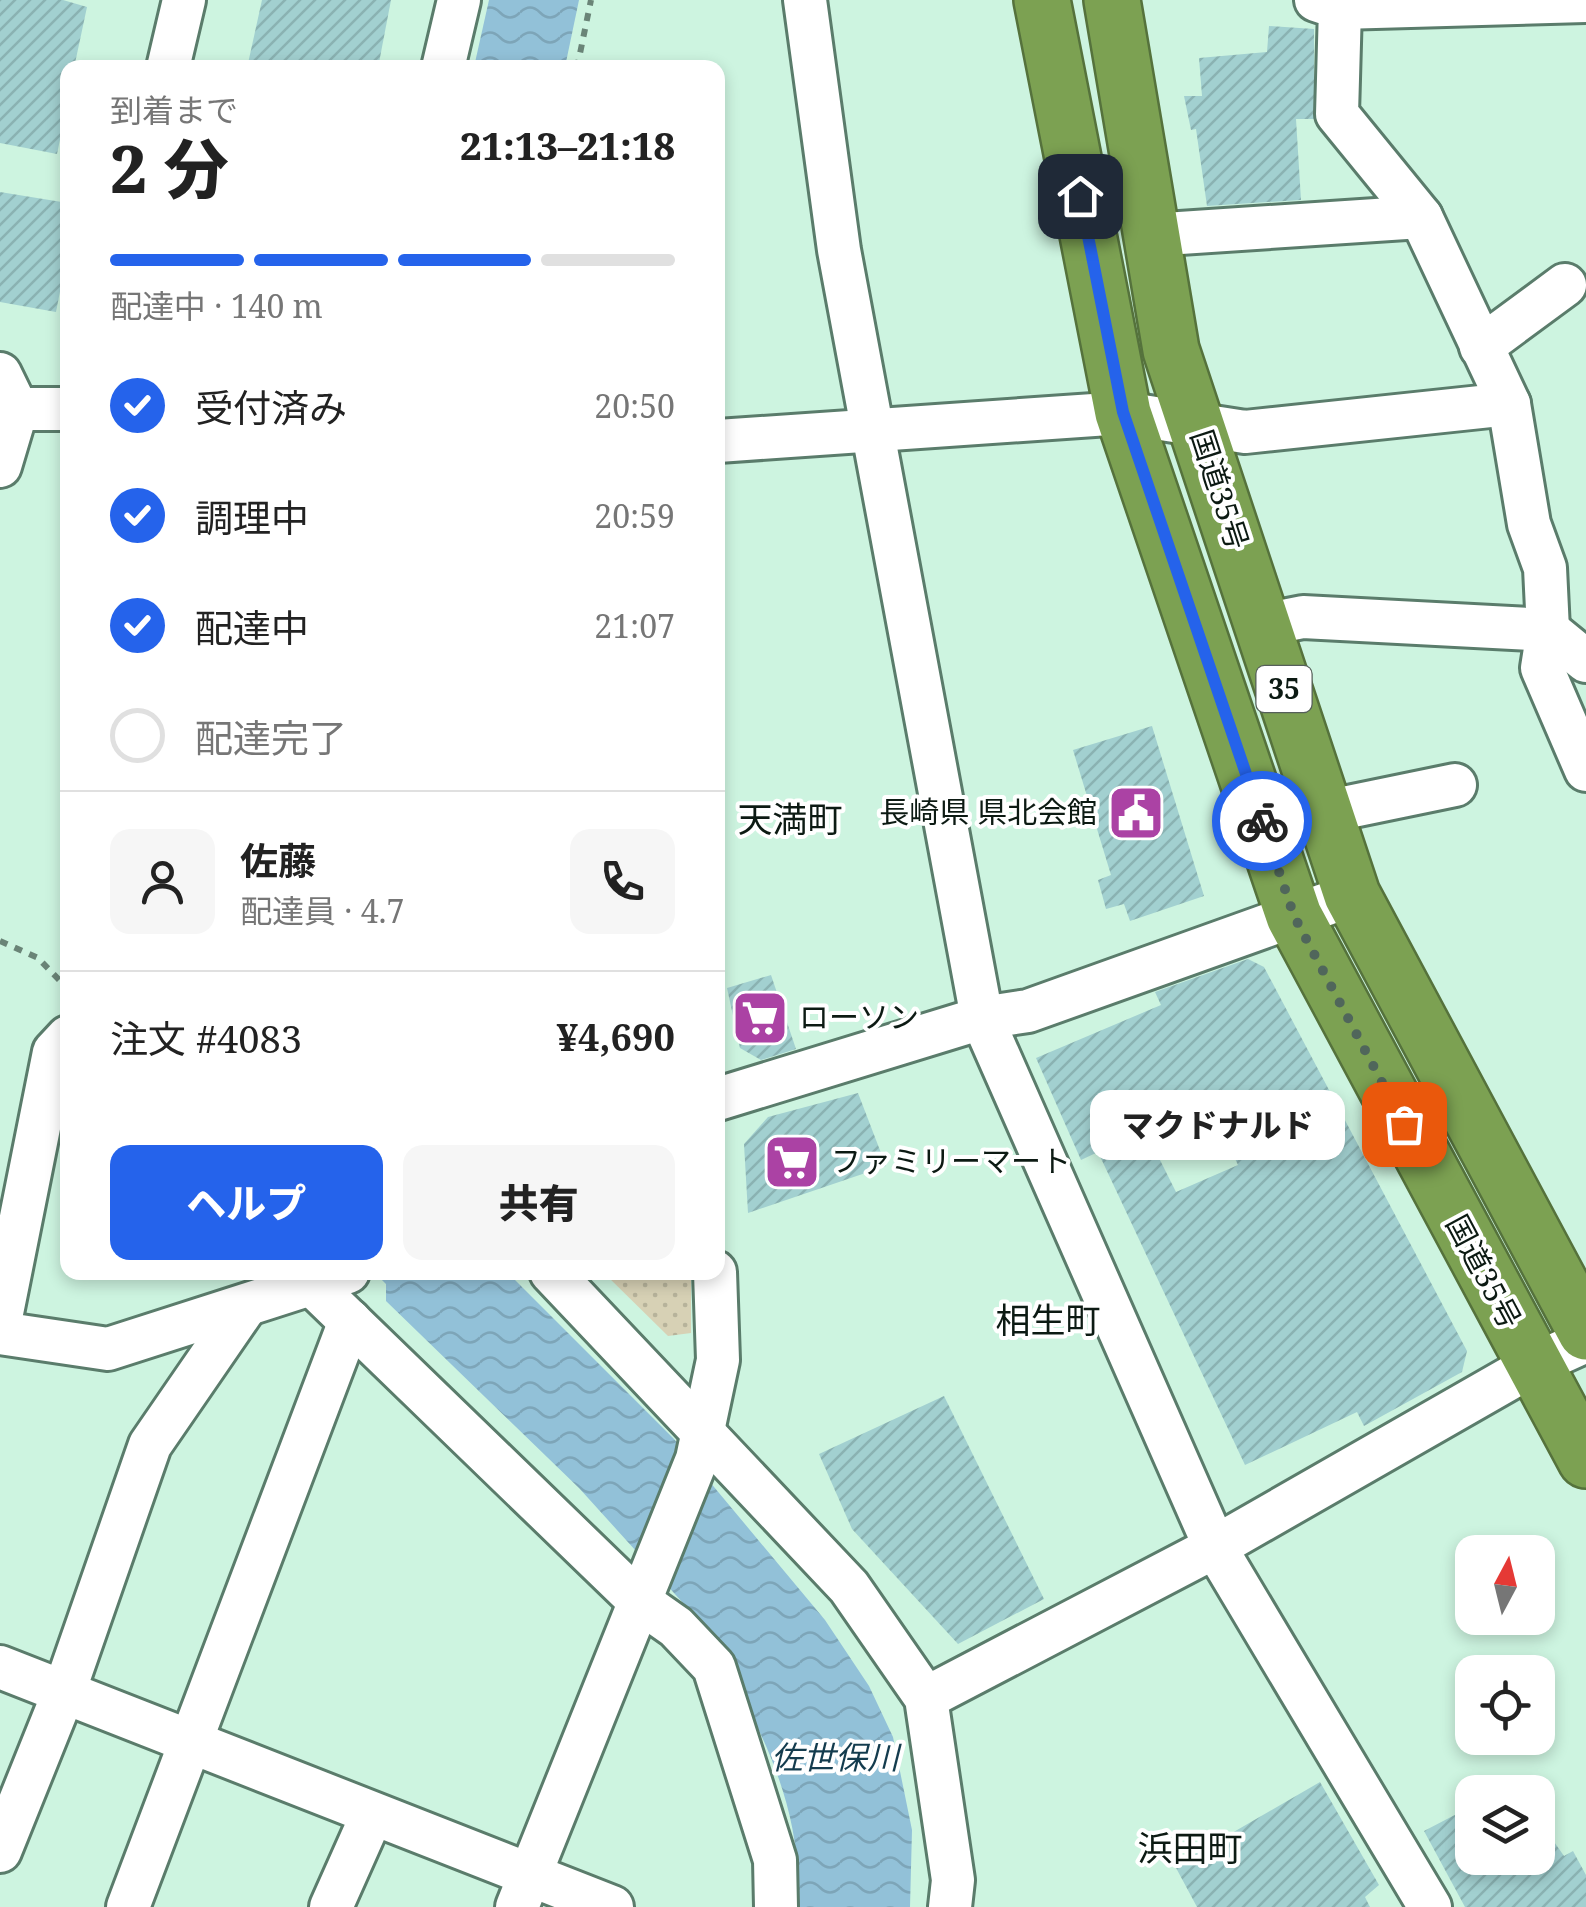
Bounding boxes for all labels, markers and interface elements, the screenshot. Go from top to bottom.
text: 到着まで [110,88,238,131]
text: 21:13–21:18 [460,119,675,171]
text: 2 分 [110,124,229,212]
pin [1038,154,1123,239]
icon: home [1053,169,1108,224]
text: 配達中 · 140 m [110,284,323,327]
icon: check [110,378,165,433]
text: 受付済み [195,381,347,433]
text: 20:50 [594,384,675,427]
street label: 国道35号 [1182,424,1259,555]
icon: check [110,488,165,543]
text: 調理中 [195,491,309,543]
text: 20:59 [594,494,675,537]
icon: check [110,598,165,653]
text: 配達中 [195,601,309,653]
text: 21:07 [594,604,675,647]
road number: 35 [1256,666,1312,712]
text: 配達完了 [195,711,347,763]
courier [1212,771,1312,871]
public building icon: 長崎県 県北会館 [1106,783,1166,843]
place label: 長崎県 県北会館 [879,791,1097,832]
icon: bike [1235,794,1290,849]
district label: 天満町 [737,795,843,842]
button: person [110,829,215,934]
button: phone [570,829,675,934]
text: 佐藤 [240,834,316,886]
text: 配達員 · 4.7 [240,889,404,932]
supermarket icon: ローソン [730,988,790,1048]
place label: ローソン [799,996,919,1037]
text: ¥4,690 [556,1010,675,1062]
text: 注文 #4083 [110,1012,302,1064]
pin [1362,1082,1447,1167]
callout: マクドナルド [1089,1089,1344,1159]
icon: bag [1377,1097,1432,1152]
text: マクドナルド [1121,1103,1314,1146]
supermarket icon: ファミリーマート [762,1132,822,1192]
place label: ファミリーマート [831,1140,1071,1181]
button: ヘルプ [110,1145,383,1260]
button: 共有 [403,1145,675,1260]
street label: 国道35号 [1437,1207,1531,1335]
district label: 相生町 [995,1296,1101,1343]
north arrow [1455,1535,1555,1635]
map controls [1455,1535,1555,1875]
button: locate [1455,1655,1555,1755]
water label: 佐世保川 [771,1735,902,1778]
button: layers [1455,1775,1555,1875]
district label: 浜田町 [1137,1824,1243,1871]

